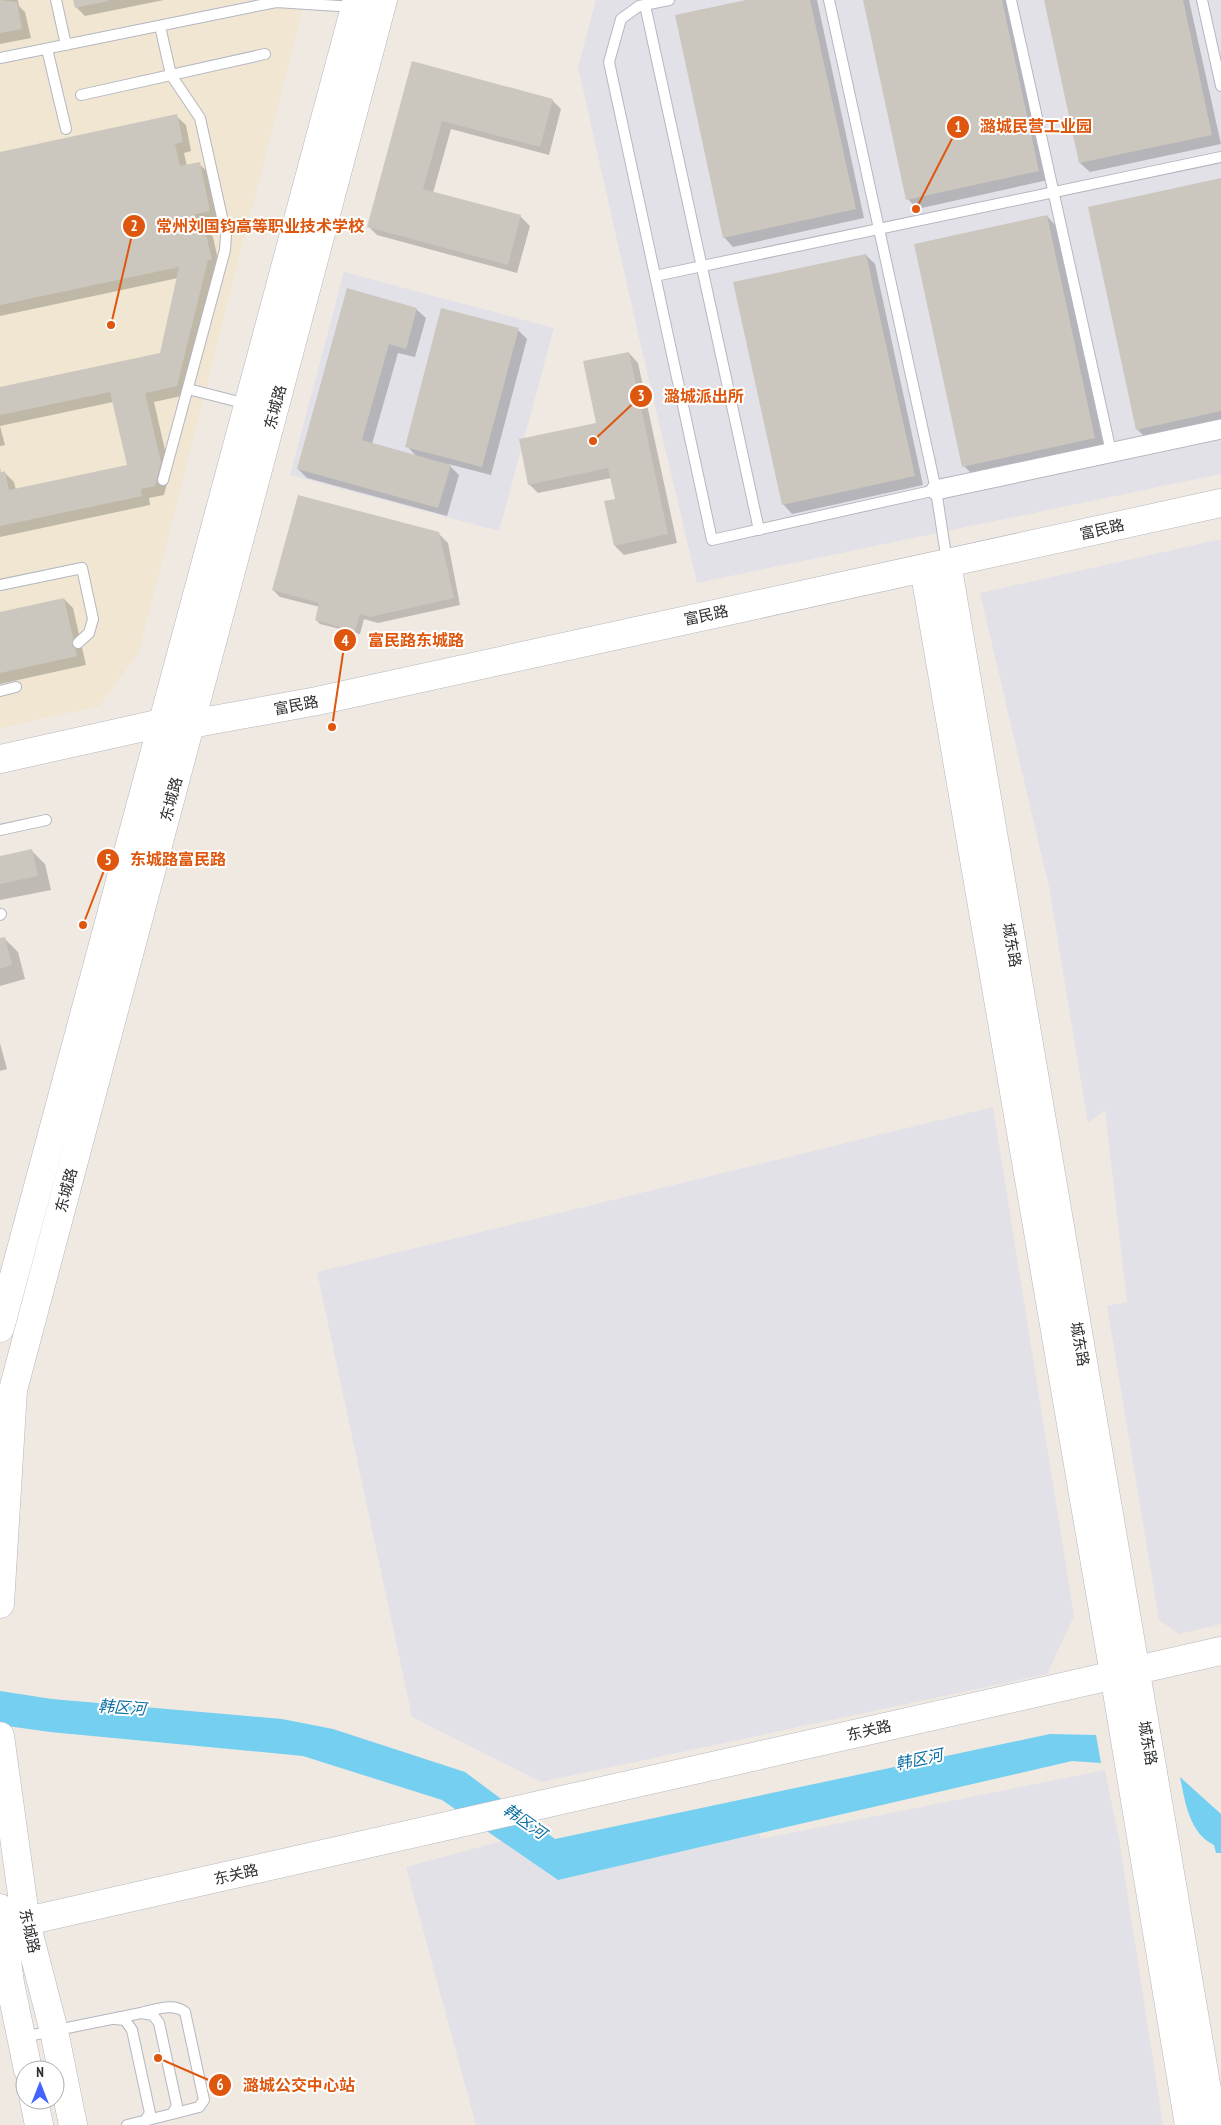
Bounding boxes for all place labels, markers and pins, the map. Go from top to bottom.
callout: 潞城民营工业园 [945,111,1102,142]
callout: 常州刘国钧高等职业技术学校 [121,211,374,242]
callout: 潞城派出所 [629,381,754,412]
callout: 富民路东城路 [333,625,474,656]
callout: 东城路富民路 [95,844,236,875]
callout: 潞城公交中心站 [208,2069,365,2100]

